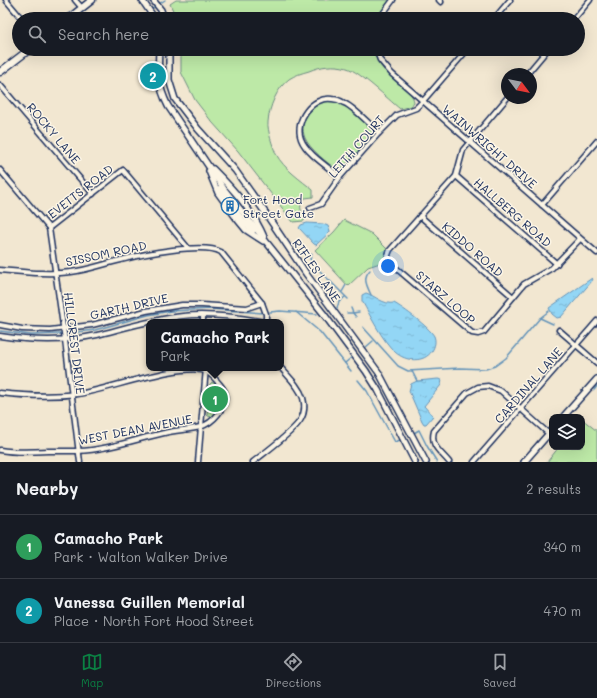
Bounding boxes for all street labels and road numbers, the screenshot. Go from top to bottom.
street label: ROCKY LANE [24,99,84,167]
street label: WAINWRIGHT DRIVE [439,101,541,192]
street label: LEITH COURT [324,111,388,181]
street label: EVETTS ROAD [44,160,116,222]
street label: HALLBERG ROAD [471,174,555,250]
street label: KIDDO ROAD [439,218,507,280]
street label: RIFLES LANE [289,235,345,305]
street label: SISSOM ROAD [64,237,148,269]
street label: STARZ LOOP [413,267,479,327]
street label: GARTH DRIVE [88,289,170,323]
street label: HILLCREST DRIVE [61,291,89,395]
street label: CARDINAL LANE [491,344,566,426]
street label: WEST DEAN AVENUE [77,410,193,448]

